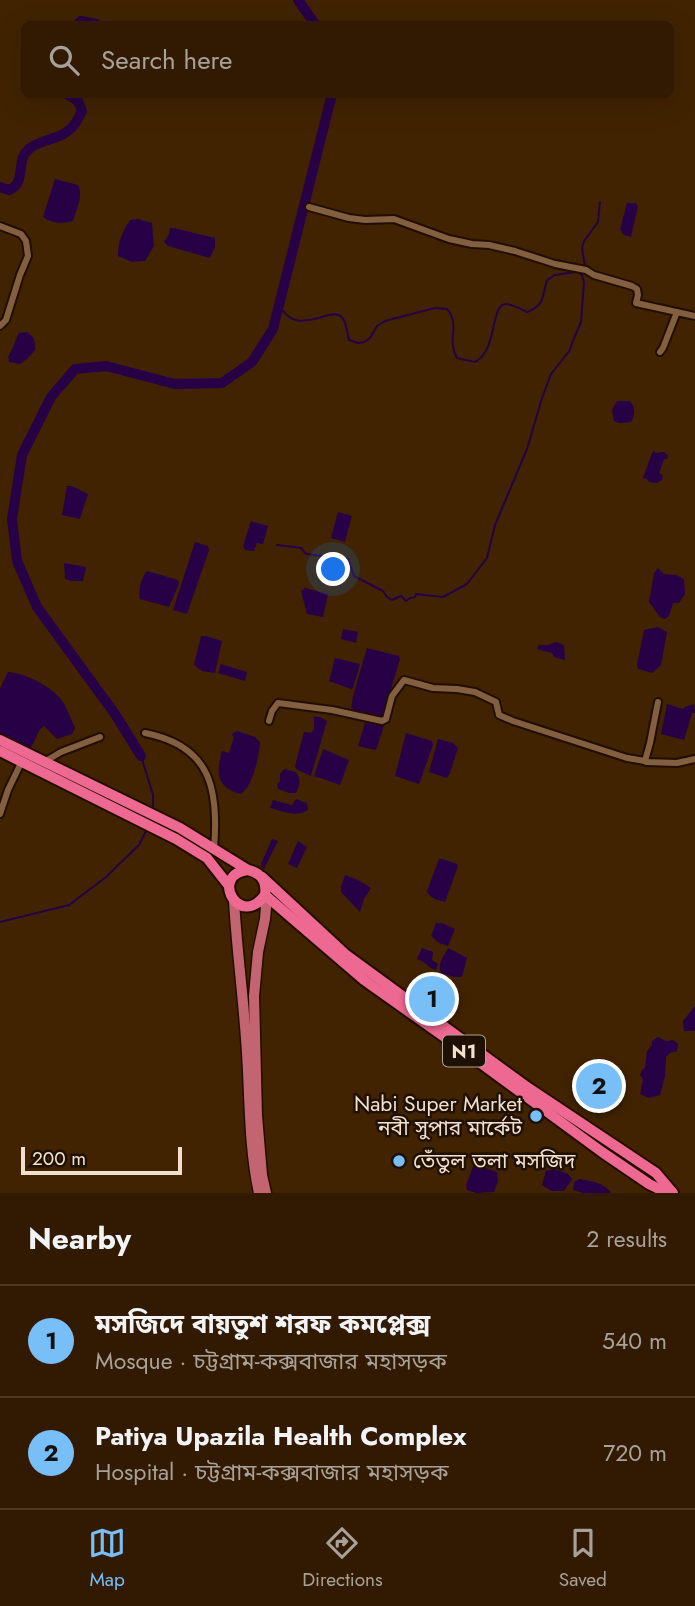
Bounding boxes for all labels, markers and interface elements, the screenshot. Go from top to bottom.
search box [21,21,674,98]
icon: search [45,41,83,79]
text: Search here [101,41,233,79]
your location [316,552,350,586]
pin: 1 [409,973,455,1025]
road number: N1 [443,1036,485,1066]
pin: 2 [576,1060,622,1112]
place label: Nabi Super Market নবী সুপার মার্কেট [354,1089,522,1143]
marker: Nabi Super Market নবী সুপার মার্কেট [528,1108,544,1124]
scale bar [21,1144,182,1176]
text: 200 m [32,1145,86,1172]
place label: তেঁতুল তলা মসজিদ [413,1146,576,1176]
marker: তেঁতুল তলা মসজিদ [391,1153,407,1169]
text: Nearby [28,1217,131,1260]
text: 2 results [586,1222,667,1256]
text: মসজিদে বায়তুশ শরফ কমপ্লেক্স [95,1305,430,1343]
text: 1 [45,1324,57,1358]
text: 540 m [602,1324,667,1358]
text: Mosque · চট্টগ্রাম-কক্সবাজার মহাসড়ক [95,1344,447,1378]
text: Patiya Upazila Health Complex [95,1417,467,1455]
text: 2 [43,1436,59,1470]
text: 720 m [603,1436,667,1470]
text: Hospital · চট্টগ্রাম-কক্সবাজার মহাসড়ক [95,1455,448,1489]
tab: Map [88,1524,126,1593]
tab: Directions [302,1524,383,1593]
tab: Saved [559,1524,607,1593]

